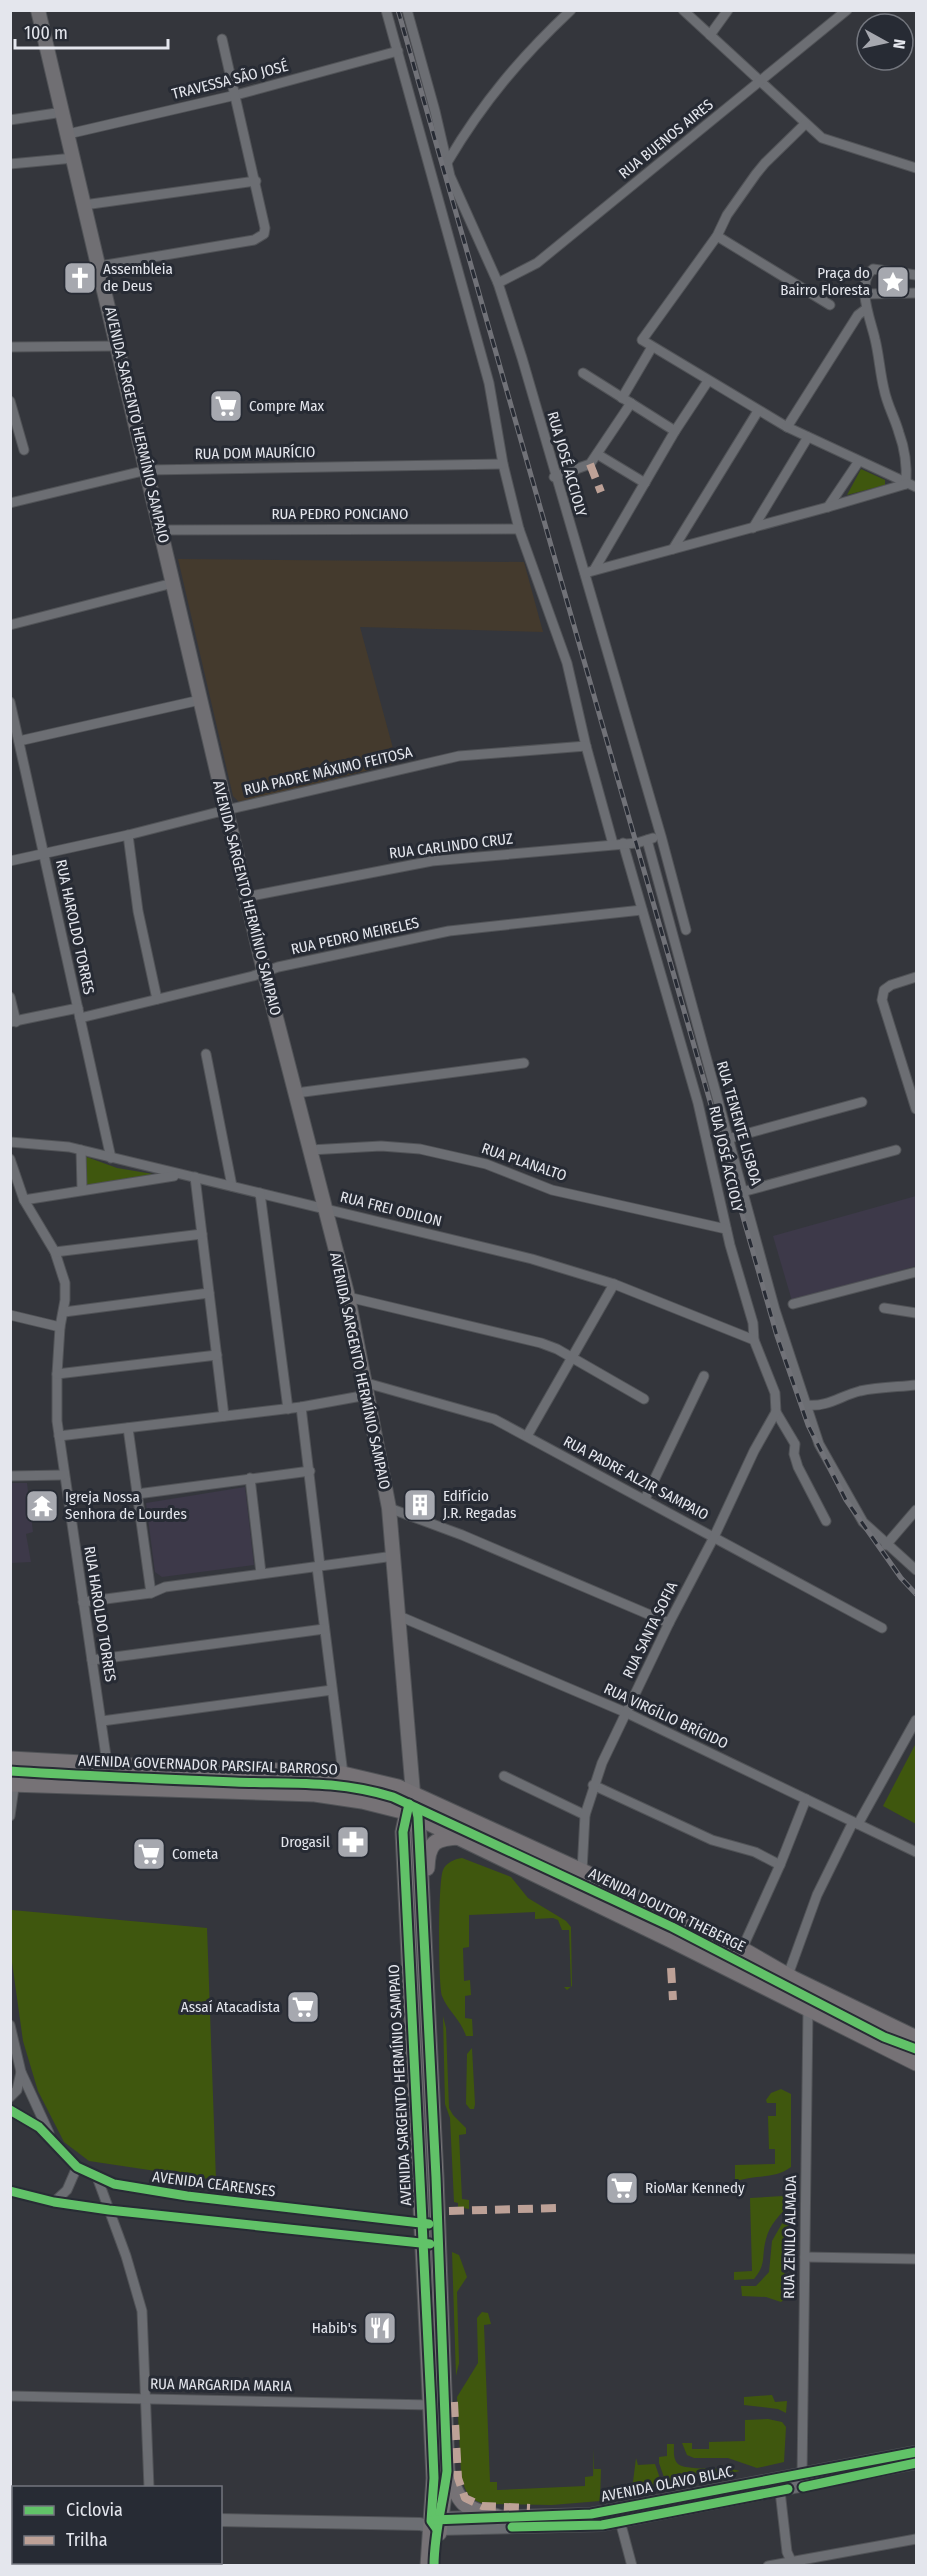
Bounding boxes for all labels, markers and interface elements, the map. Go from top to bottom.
scale bar [15,12,168,50]
north arrow [855,12,915,72]
text: 100 m [24,22,68,44]
text: N [889,38,909,50]
street label: TRAVESSA SÃO JOSÉ [170,57,290,103]
street label: RUA BUENOS AIRES [615,95,717,183]
church icon: Assembleia de Deus [62,260,98,296]
place label: Assembleia de Deus [103,260,173,295]
place label: Praça do Bairro Floresta [780,264,870,299]
place icon: Praça do Bairro Floresta [875,264,911,300]
street label: AVENIDA SARGENTO HERMÍNIO SAMPAIO [101,305,173,545]
supermarket icon: Compre Max [208,388,244,424]
place label: Compre Max [249,397,324,415]
street label: RUA JOSÉ ACCIOLY [543,409,591,519]
street label: RUA DOM MAURÍCIO [195,443,315,463]
street label: RUA PEDRO PONCIANO [271,505,409,523]
street label: RUA PADRE MÁXIMO FEITOSA [242,743,414,799]
street label: AVENIDA SARGENTO HERMÍNIO SAMPAIO [209,779,285,1017]
street label: RUA CARLINDO CRUZ [388,829,514,863]
street label: RUA HAROLDO TORRES [52,858,98,996]
street label: RUA PEDRO MEIRELES [289,914,421,958]
street label: RUA TENENTE LISBOA [713,1059,765,1187]
street label: RUA JOSÉ ACCIOLY [705,1104,747,1214]
street label: RUA PLANALTO [479,1139,569,1185]
street label: RUA FREI ODILON [338,1188,444,1230]
street label: AVENIDA SARGENTO HERMÍNIO SAMPAIO [326,1251,394,1491]
street label: RUA PADRE ALZIR SAMPAIO [560,1432,712,1524]
building icon: Edifício J.R. Regadas [402,1487,438,1523]
place label: Edifício J.R. Regadas [443,1487,516,1522]
temple icon: Igreja Nossa Senhora de Lourdes [24,1488,60,1524]
place label: Igreja Nossa Senhora de Lourdes [65,1488,187,1523]
street label: RUA HAROLDO TORRES [80,1545,120,1683]
street label: RUA SANTA SOFIA [619,1579,681,1681]
street label: RUA VIRGÍLIO BRÍGIDO [601,1679,731,1753]
street label: AVENIDA GOVERNADOR PARSIFAL BARROSO [78,1751,338,1779]
pharmacy icon: Drogasil [335,1824,371,1860]
place label: Drogasil [280,1833,330,1851]
supermarket icon: Cometa [131,1836,167,1872]
place label: Cometa [172,1845,218,1863]
street label: AVENIDA DOUTOR THEBERGE [586,1864,748,1956]
street label: AVENIDA SARGENTO HERMÍNIO SAMPAIO [385,1964,415,2206]
supermarket icon: Assaí Atacadista [285,1989,321,2025]
place label: Assaí Atacadista [181,1998,280,2016]
street label: AVENIDA CEARENSES [151,2168,277,2200]
supermarket icon: RioMar Kennedy [604,2170,640,2206]
street label: RUA ZENILO ALMADA [780,2175,800,2299]
place label: RioMar Kennedy [645,2179,745,2197]
restaurant icon: Habib's [362,2310,398,2346]
place label: Habib's [312,2319,357,2337]
street label: RUA MARGARIDA MARIA [150,2375,292,2395]
street label: AVENIDA OLAVO BILAC [600,2462,735,2506]
legend [12,2486,222,2564]
text: Ciclovia [66,2499,123,2521]
text: Trilha [66,2529,108,2551]

